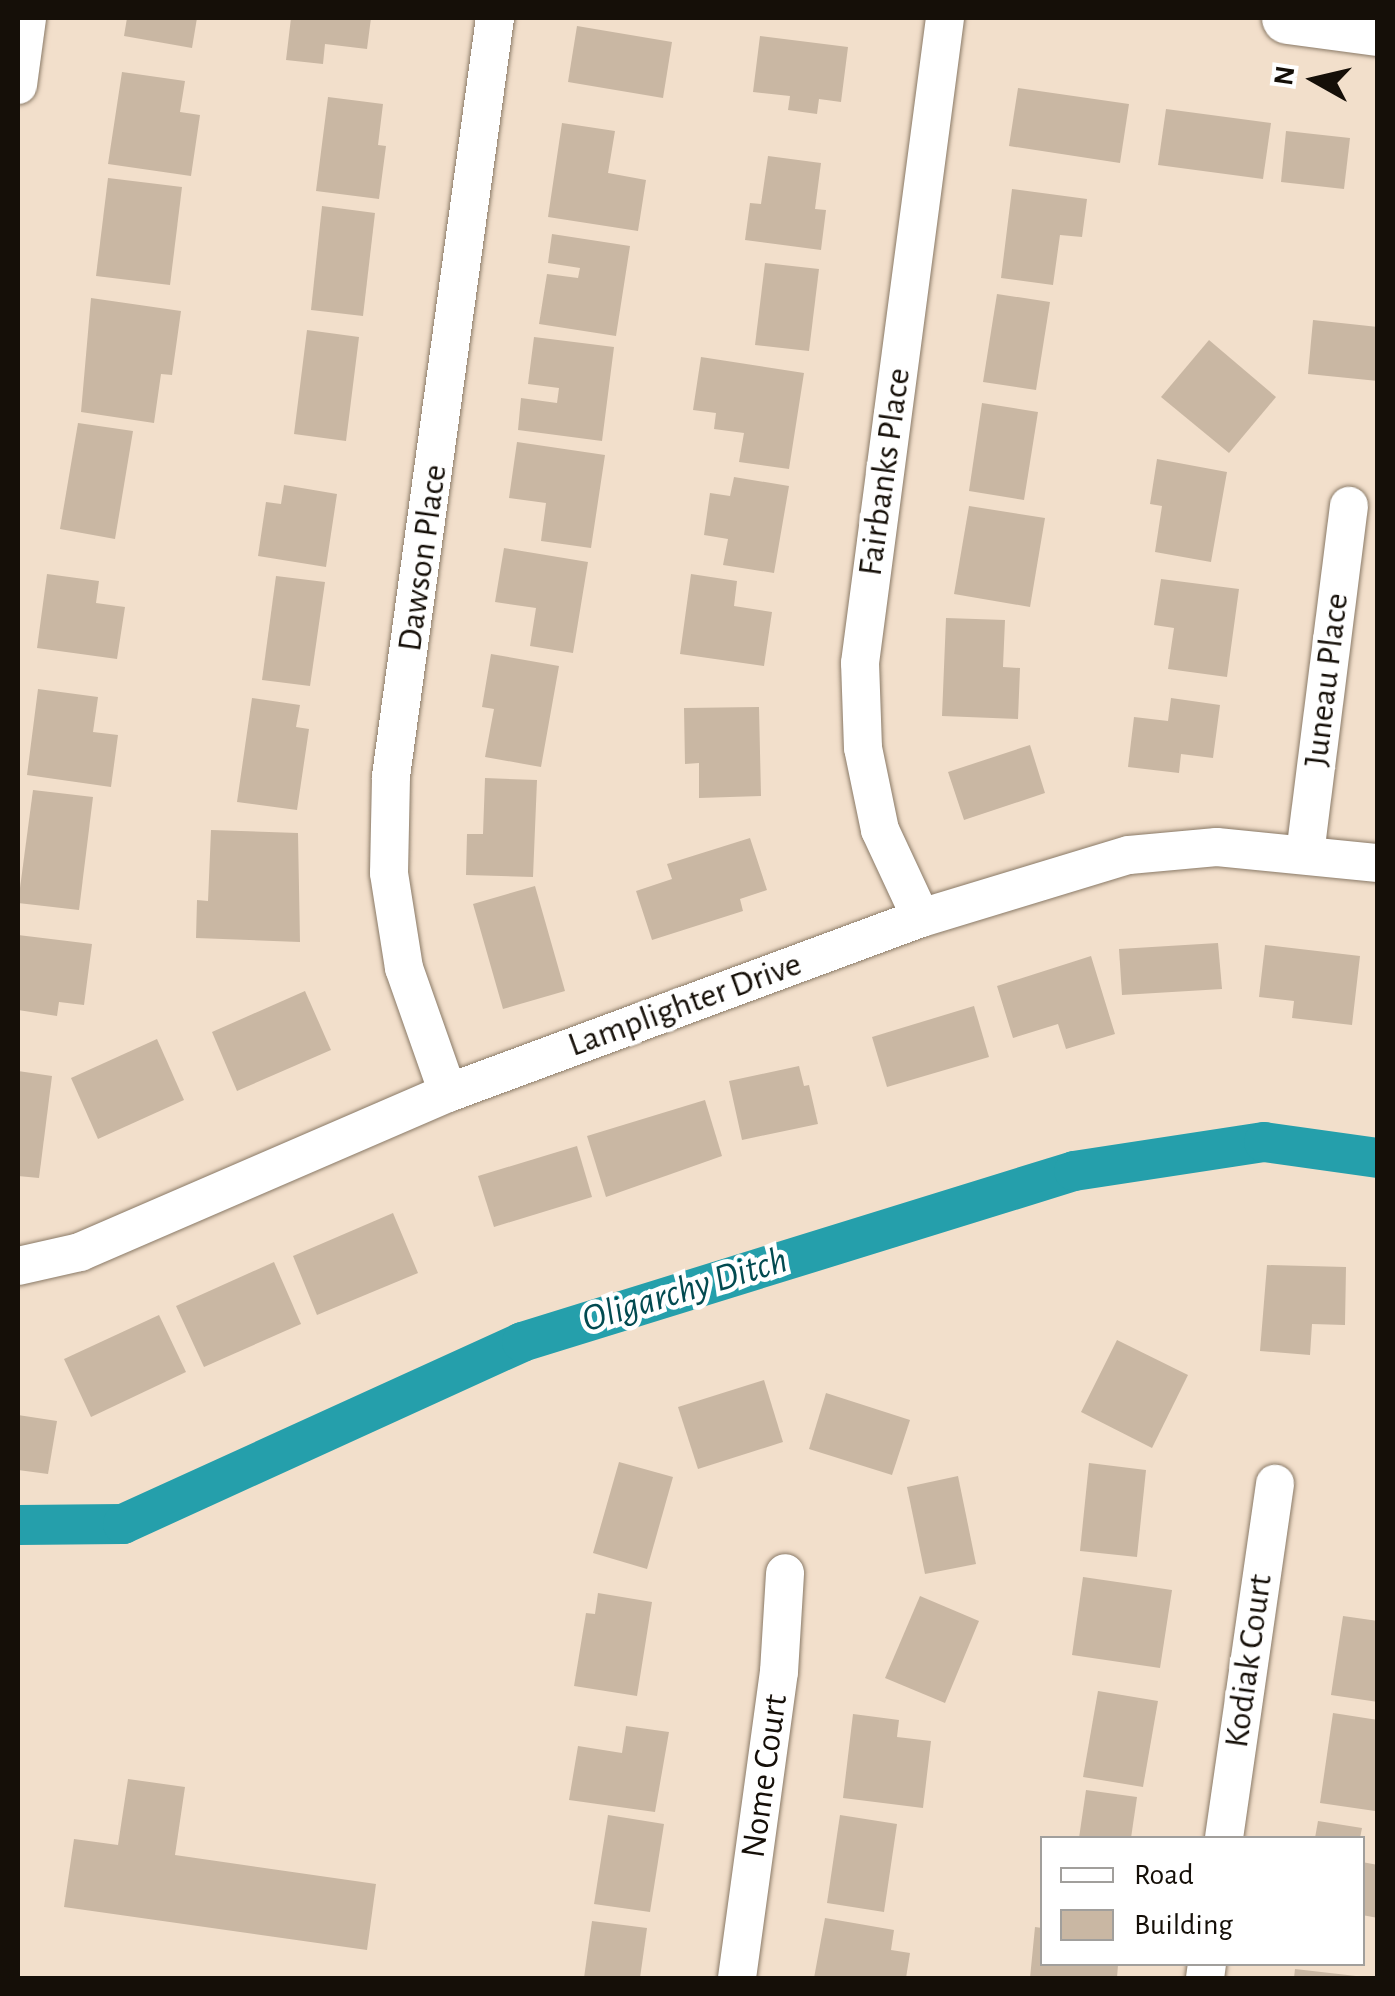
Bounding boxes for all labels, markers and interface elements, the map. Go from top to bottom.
north arrow [1265,30,1365,130]
text: N [1270,64,1301,87]
street label: Fairbanks Place [850,365,920,579]
street label: Dawson Place [389,462,457,654]
street label: Juneau Place [1296,591,1358,769]
street label: Lamplighter Drive [563,943,807,1067]
water label: Oligarchy Ditch [577,1238,793,1344]
street label: Kodiak Court [1216,1572,1282,1750]
street label: Nome Court [733,1692,797,1860]
legend [1040,1836,1365,1966]
text: Road [1134,1860,1194,1890]
text: Building [1134,1910,1233,1940]

